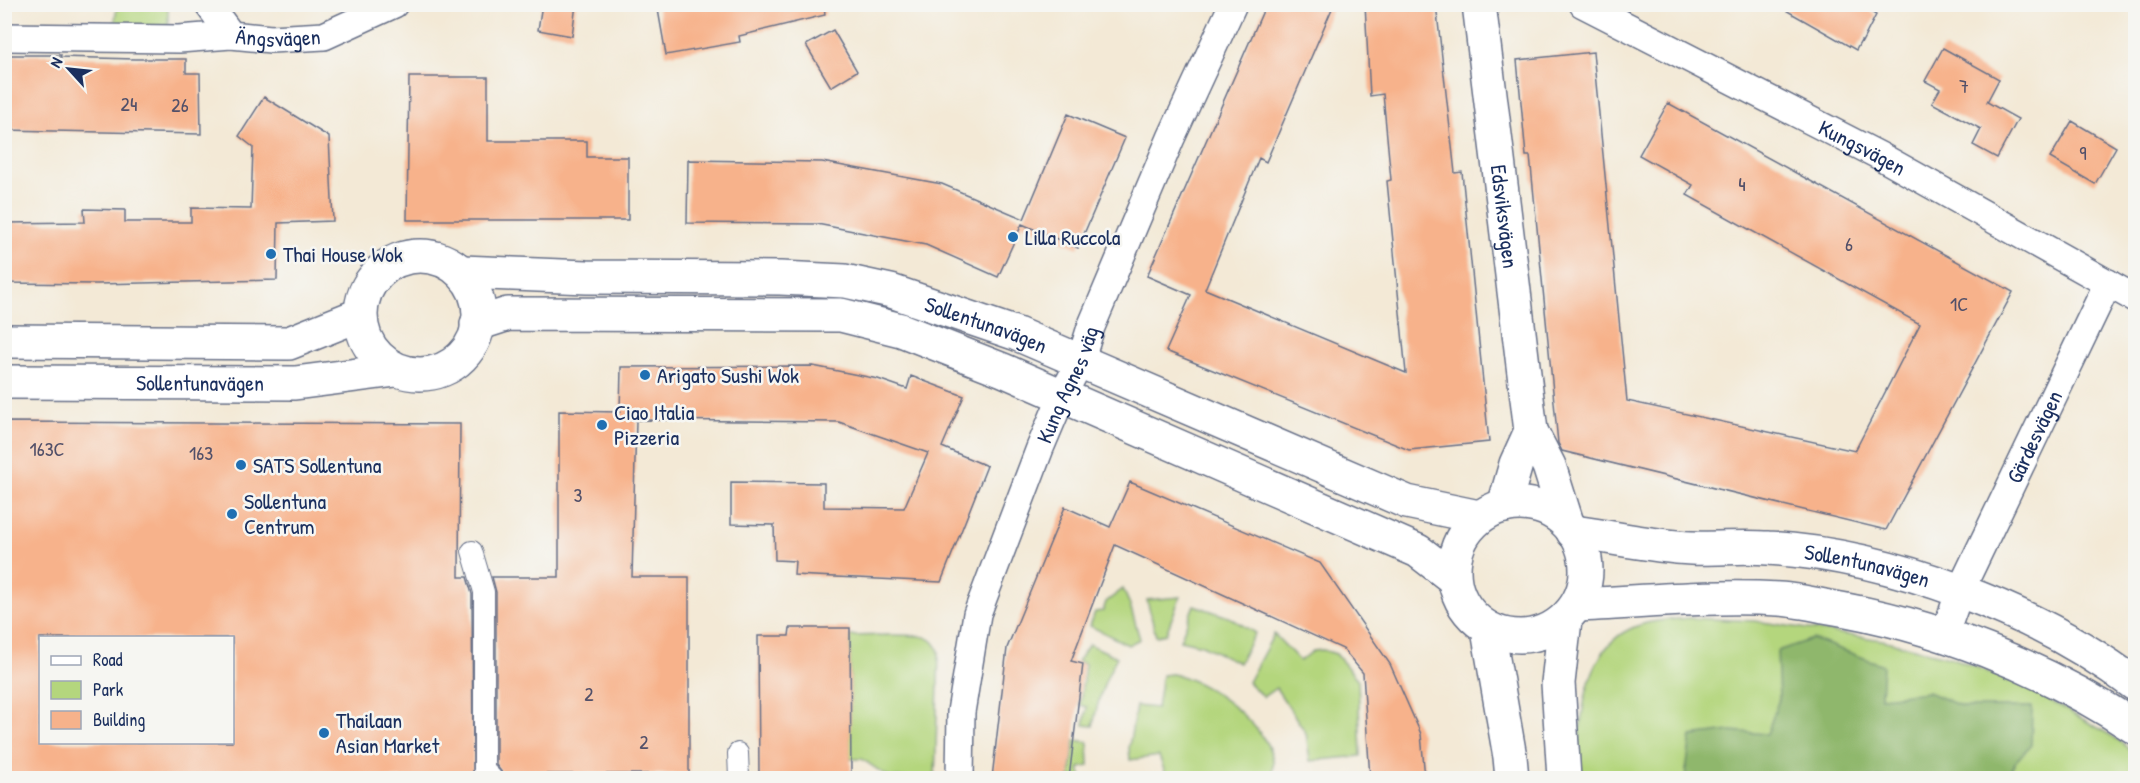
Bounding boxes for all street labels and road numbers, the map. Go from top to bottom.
street label: Ängsvägen [234,21,321,54]
street label: Kungsvägen [1814,112,1911,183]
street label: Edsviksvägen [1484,163,1526,270]
street label: Sollentunavägen [921,289,1052,360]
street label: Kung Agnes väg [1029,322,1105,448]
street label: Sollentunavägen [136,367,264,398]
street label: Gärdesvägen [1999,385,2069,488]
street label: Sollentunavägen [1803,537,1934,594]

